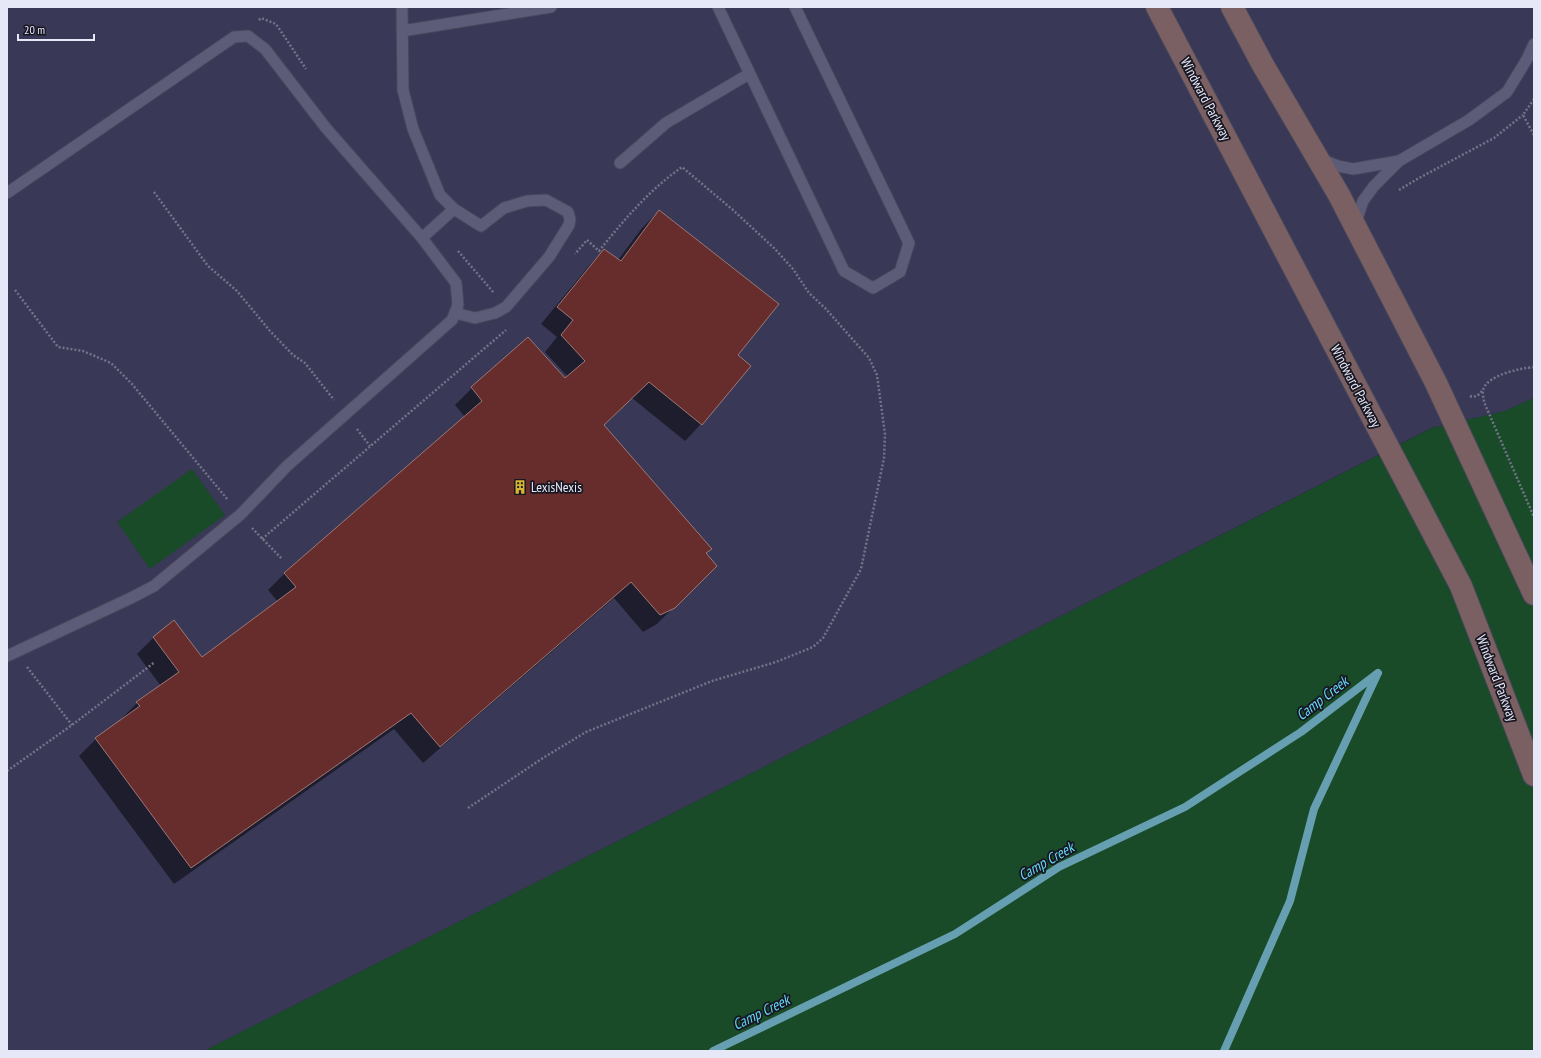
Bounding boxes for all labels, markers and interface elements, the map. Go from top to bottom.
scale bar [18,16,94,42]
text: 20 m [24,22,45,37]
street label: Windward Parkway [1177,54,1236,144]
street label: Windward Parkway [1327,341,1386,431]
place label: LexisNexis [531,478,582,496]
building icon: LexisNexis [512,479,528,495]
street label: Windward Parkway [1472,632,1522,725]
water label: Camp Creek [1292,670,1354,724]
water label: Camp Creek [1015,836,1079,884]
water label: Camp Creek [729,989,795,1034]

